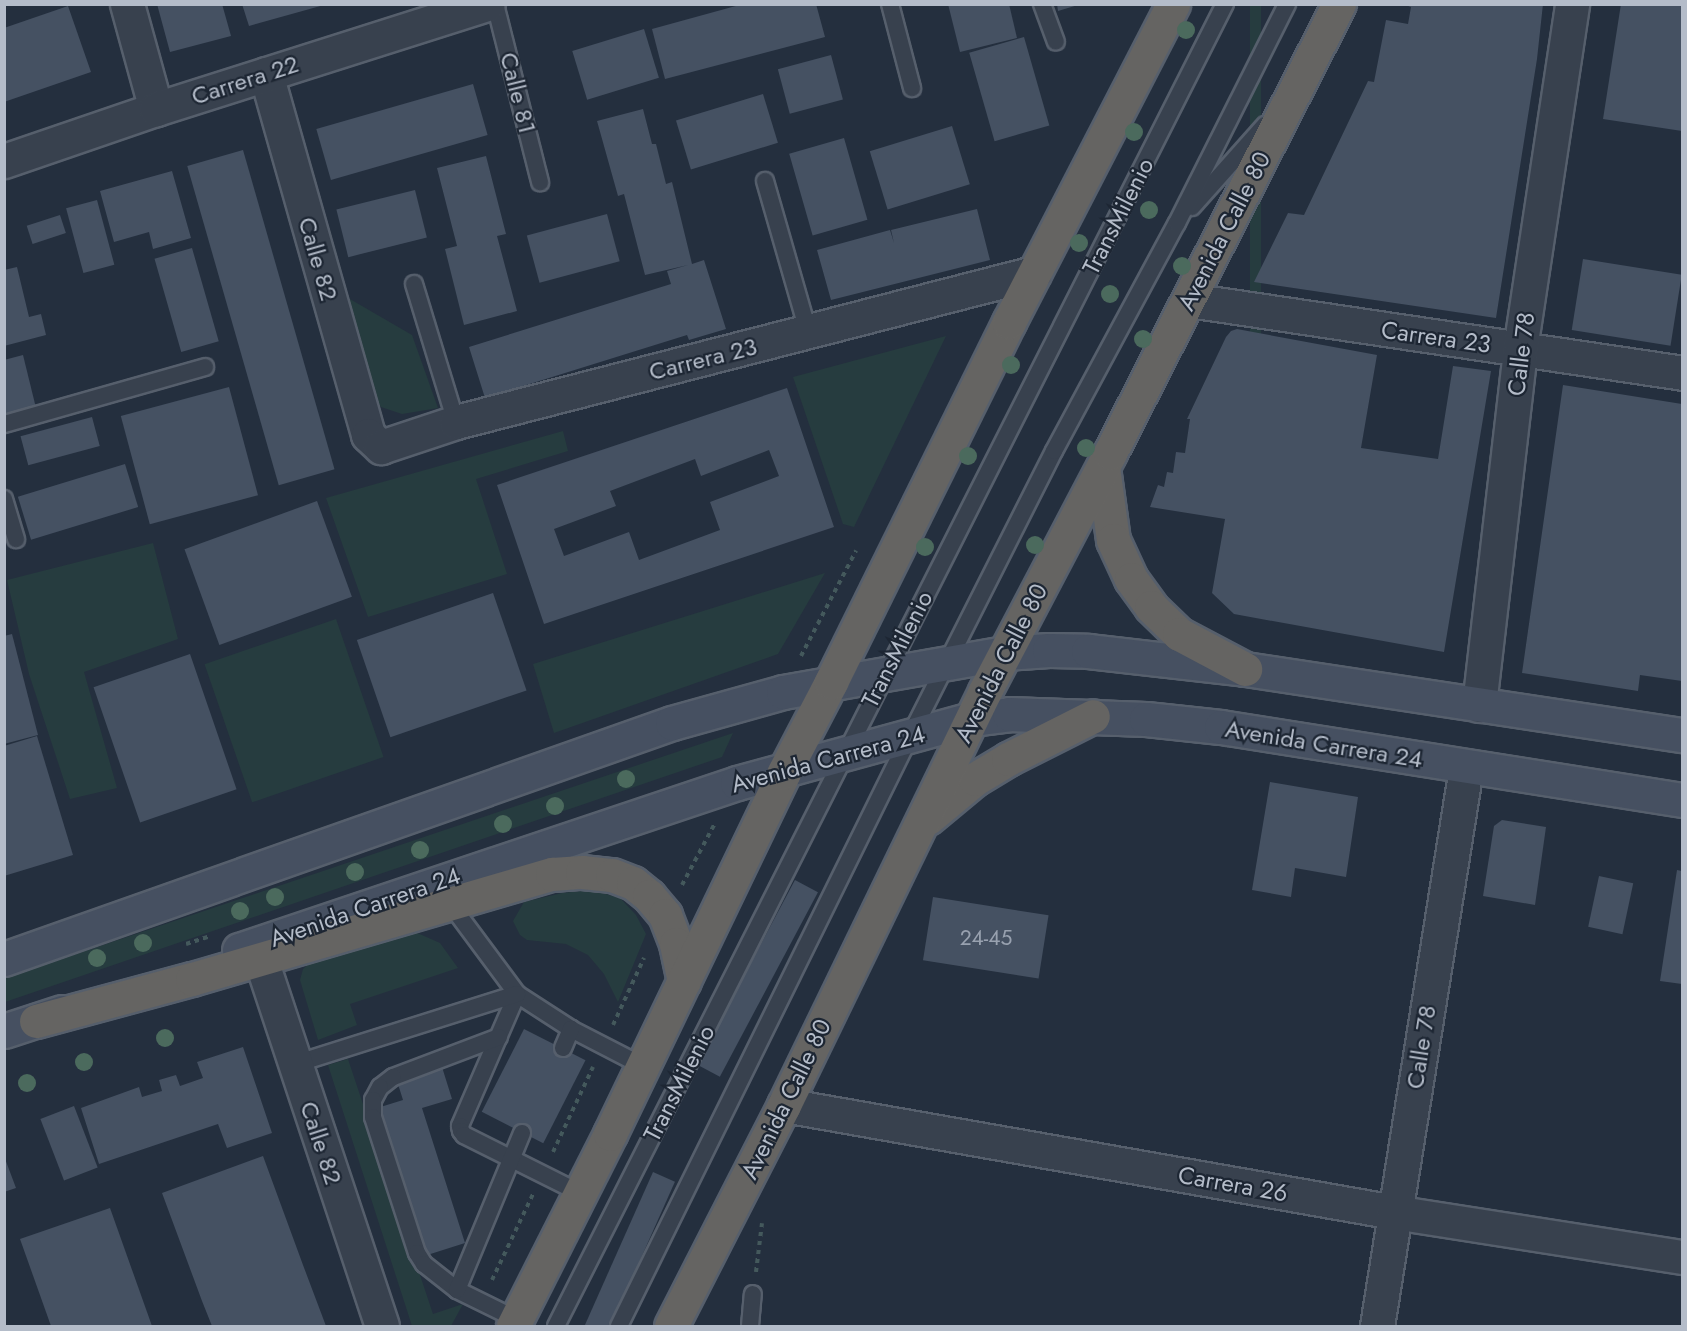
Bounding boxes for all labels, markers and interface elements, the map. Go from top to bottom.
street label: Carrera 22 [188,49,302,111]
street label: Calle 81 [494,49,542,137]
street label: Avenida Calle 80 [1172,147,1276,315]
street label: TransMilenio [1076,153,1160,279]
street label: Calle 82 [292,214,344,304]
street label: Calle 78 [1502,310,1540,398]
street label: Carrera 23 [1379,315,1493,359]
street label: Carrera 23 [646,332,760,386]
street label: Avenida Calle 80 [949,579,1053,747]
street label: TransMilenio [855,586,939,712]
street label: Avenida Carrera 24 [1223,714,1425,774]
street label: Avenida Carrera 24 [728,719,928,799]
street label: Avenida Carrera 24 [266,861,464,953]
house number: 24-45 [960,925,1012,951]
street label: Calle 78 [1400,1003,1442,1091]
street label: Avenida Calle 80 [735,1014,837,1184]
street label: TransMilenio [637,1020,721,1146]
street label: Calle 82 [294,1098,348,1188]
street label: Carrera 26 [1176,1160,1290,1208]

